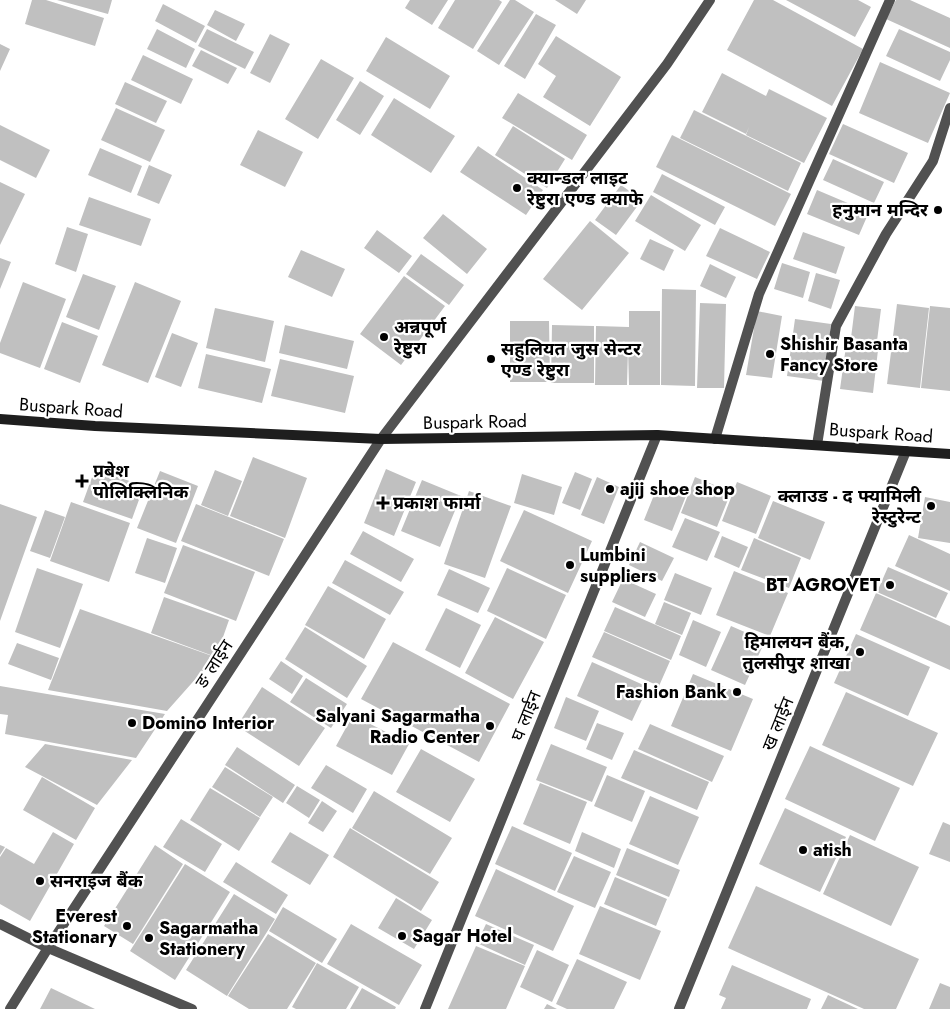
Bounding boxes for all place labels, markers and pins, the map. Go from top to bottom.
place label: क्यान्डल लाइट रेष्टुरा एण्ड क्याफे [526,165,644,212]
marker: क्यान्डल लाइट रेष्टुरा एण्ड क्याफे [511,182,523,194]
place label: हनुमान मन्दिर [832,197,929,223]
marker: हनुमान मन्दिर [932,204,944,216]
place label: अन्नपूर्ण रेष्टुरा [393,314,447,361]
marker: अन्नपूर्ण रेष्टुरा [378,331,390,343]
place label: Shishir Basanta Fancy Store [780,331,908,378]
place label: सहुलियत जुस सेन्टर एण्ड रेष्टुरा [501,336,642,383]
marker: Shishir Basanta Fancy Store [764,348,776,360]
marker: सहुलियत जुस सेन्टर एण्ड रेष्टुरा [485,353,497,365]
place label: प्रबेश पोलिक्लिनिक [93,458,190,505]
marker: प्रबेश पोलिक्लिनिक [75,474,89,488]
place label: ajij shoe shop [620,476,735,502]
marker: ajij shoe shop [604,483,616,495]
place label: क्लाउड - द फ्यामिली रेस्टुरेन्ट [778,483,922,530]
place label: प्रकाश फार्मा [393,490,482,516]
marker: प्रकाश फार्मा [377,497,389,509]
marker: क्लाउड - द फ्यामिली रेस्टुरेन्ट [925,500,937,512]
place label: Lumbini suppliers [580,542,657,589]
marker: Lumbini suppliers [564,559,576,571]
place label: BT AGROVET [766,572,881,598]
marker: BT AGROVET [884,579,896,591]
place label: हिमालयन बैंक, तुलसीपुर शाखा [743,629,851,676]
marker: हिमालयन बैंक, तुलसीपुर शाखा [854,646,866,658]
place label: Fashion Bank [616,679,728,705]
marker: Fashion Bank [731,686,743,698]
place label: Salyani Sagarmatha Radio Center [315,703,481,750]
place label: Domino Interior [142,710,275,736]
marker: Domino Interior [126,717,138,729]
marker: Salyani Sagarmatha Radio Center [484,720,496,732]
place label: atish [813,837,852,863]
marker: atish [797,844,809,856]
place label: सनराइज बैंक [50,868,144,894]
marker: सनराइज बैंक [34,875,46,887]
place label: Everest Stationary [32,903,118,950]
place label: Sagarmatha Stationery [159,915,258,962]
marker: Everest Stationary [121,920,133,932]
place label: Sagar Hotel [412,923,512,949]
marker: Sagar Hotel [396,930,408,942]
marker: Sagarmatha Stationery [143,932,155,944]

